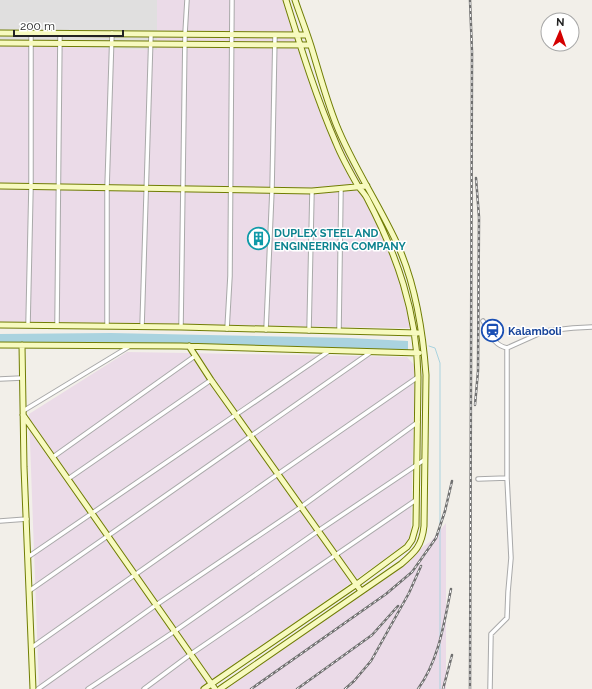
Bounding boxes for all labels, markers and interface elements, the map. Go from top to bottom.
scale bar [14,12,123,38]
north arrow [540,12,580,52]
text: N [556,16,565,29]
text: 200 m [20,19,55,33]
building icon: DUPLEX STEEL AND ENGINEERING COMPANY [245,226,271,252]
place label: DUPLEX STEEL AND ENGINEERING COMPANY [274,227,407,253]
station icon: Kalamboli [480,318,506,344]
place label: Kalamboli [508,325,562,338]

